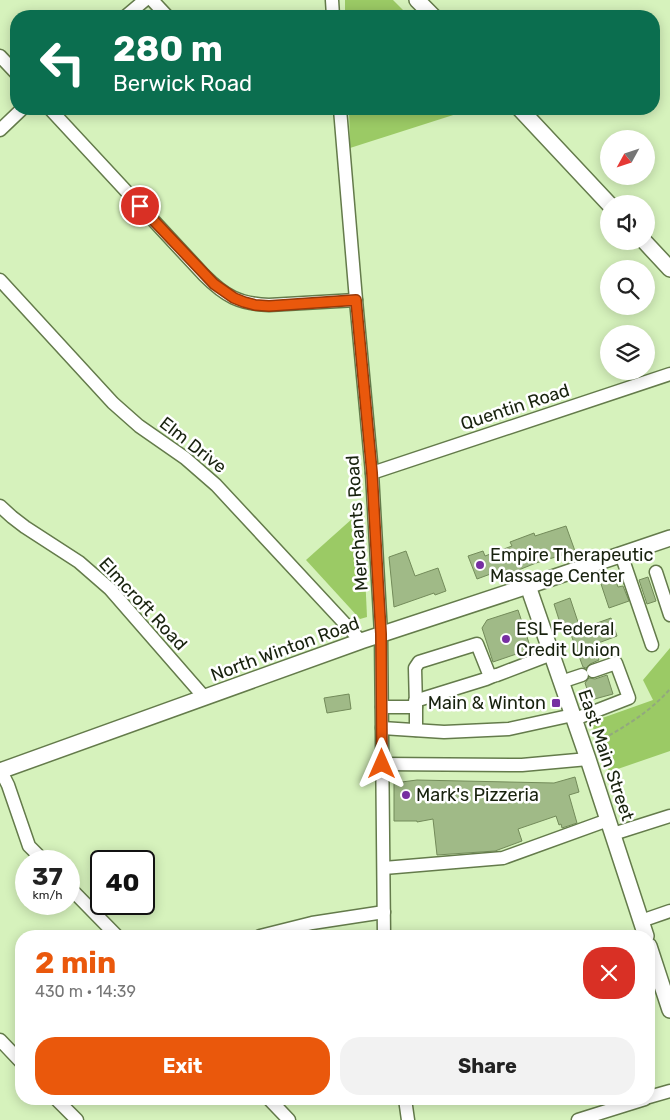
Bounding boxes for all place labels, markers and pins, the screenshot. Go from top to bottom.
pin [119,185,161,227]
place label: Empire Therapeutic Massage Center [490,544,653,587]
marker: Empire Therapeutic Massage Center [474,559,486,571]
place label: ESL Federal Credit Union [516,618,620,661]
marker: ESL Federal Credit Union [500,633,512,645]
place label: Main & Winton [428,692,546,714]
marker: Main & Winton [550,697,562,709]
place label: Mark's Pizzeria [416,784,539,806]
marker: Mark's Pizzeria [400,789,412,801]

